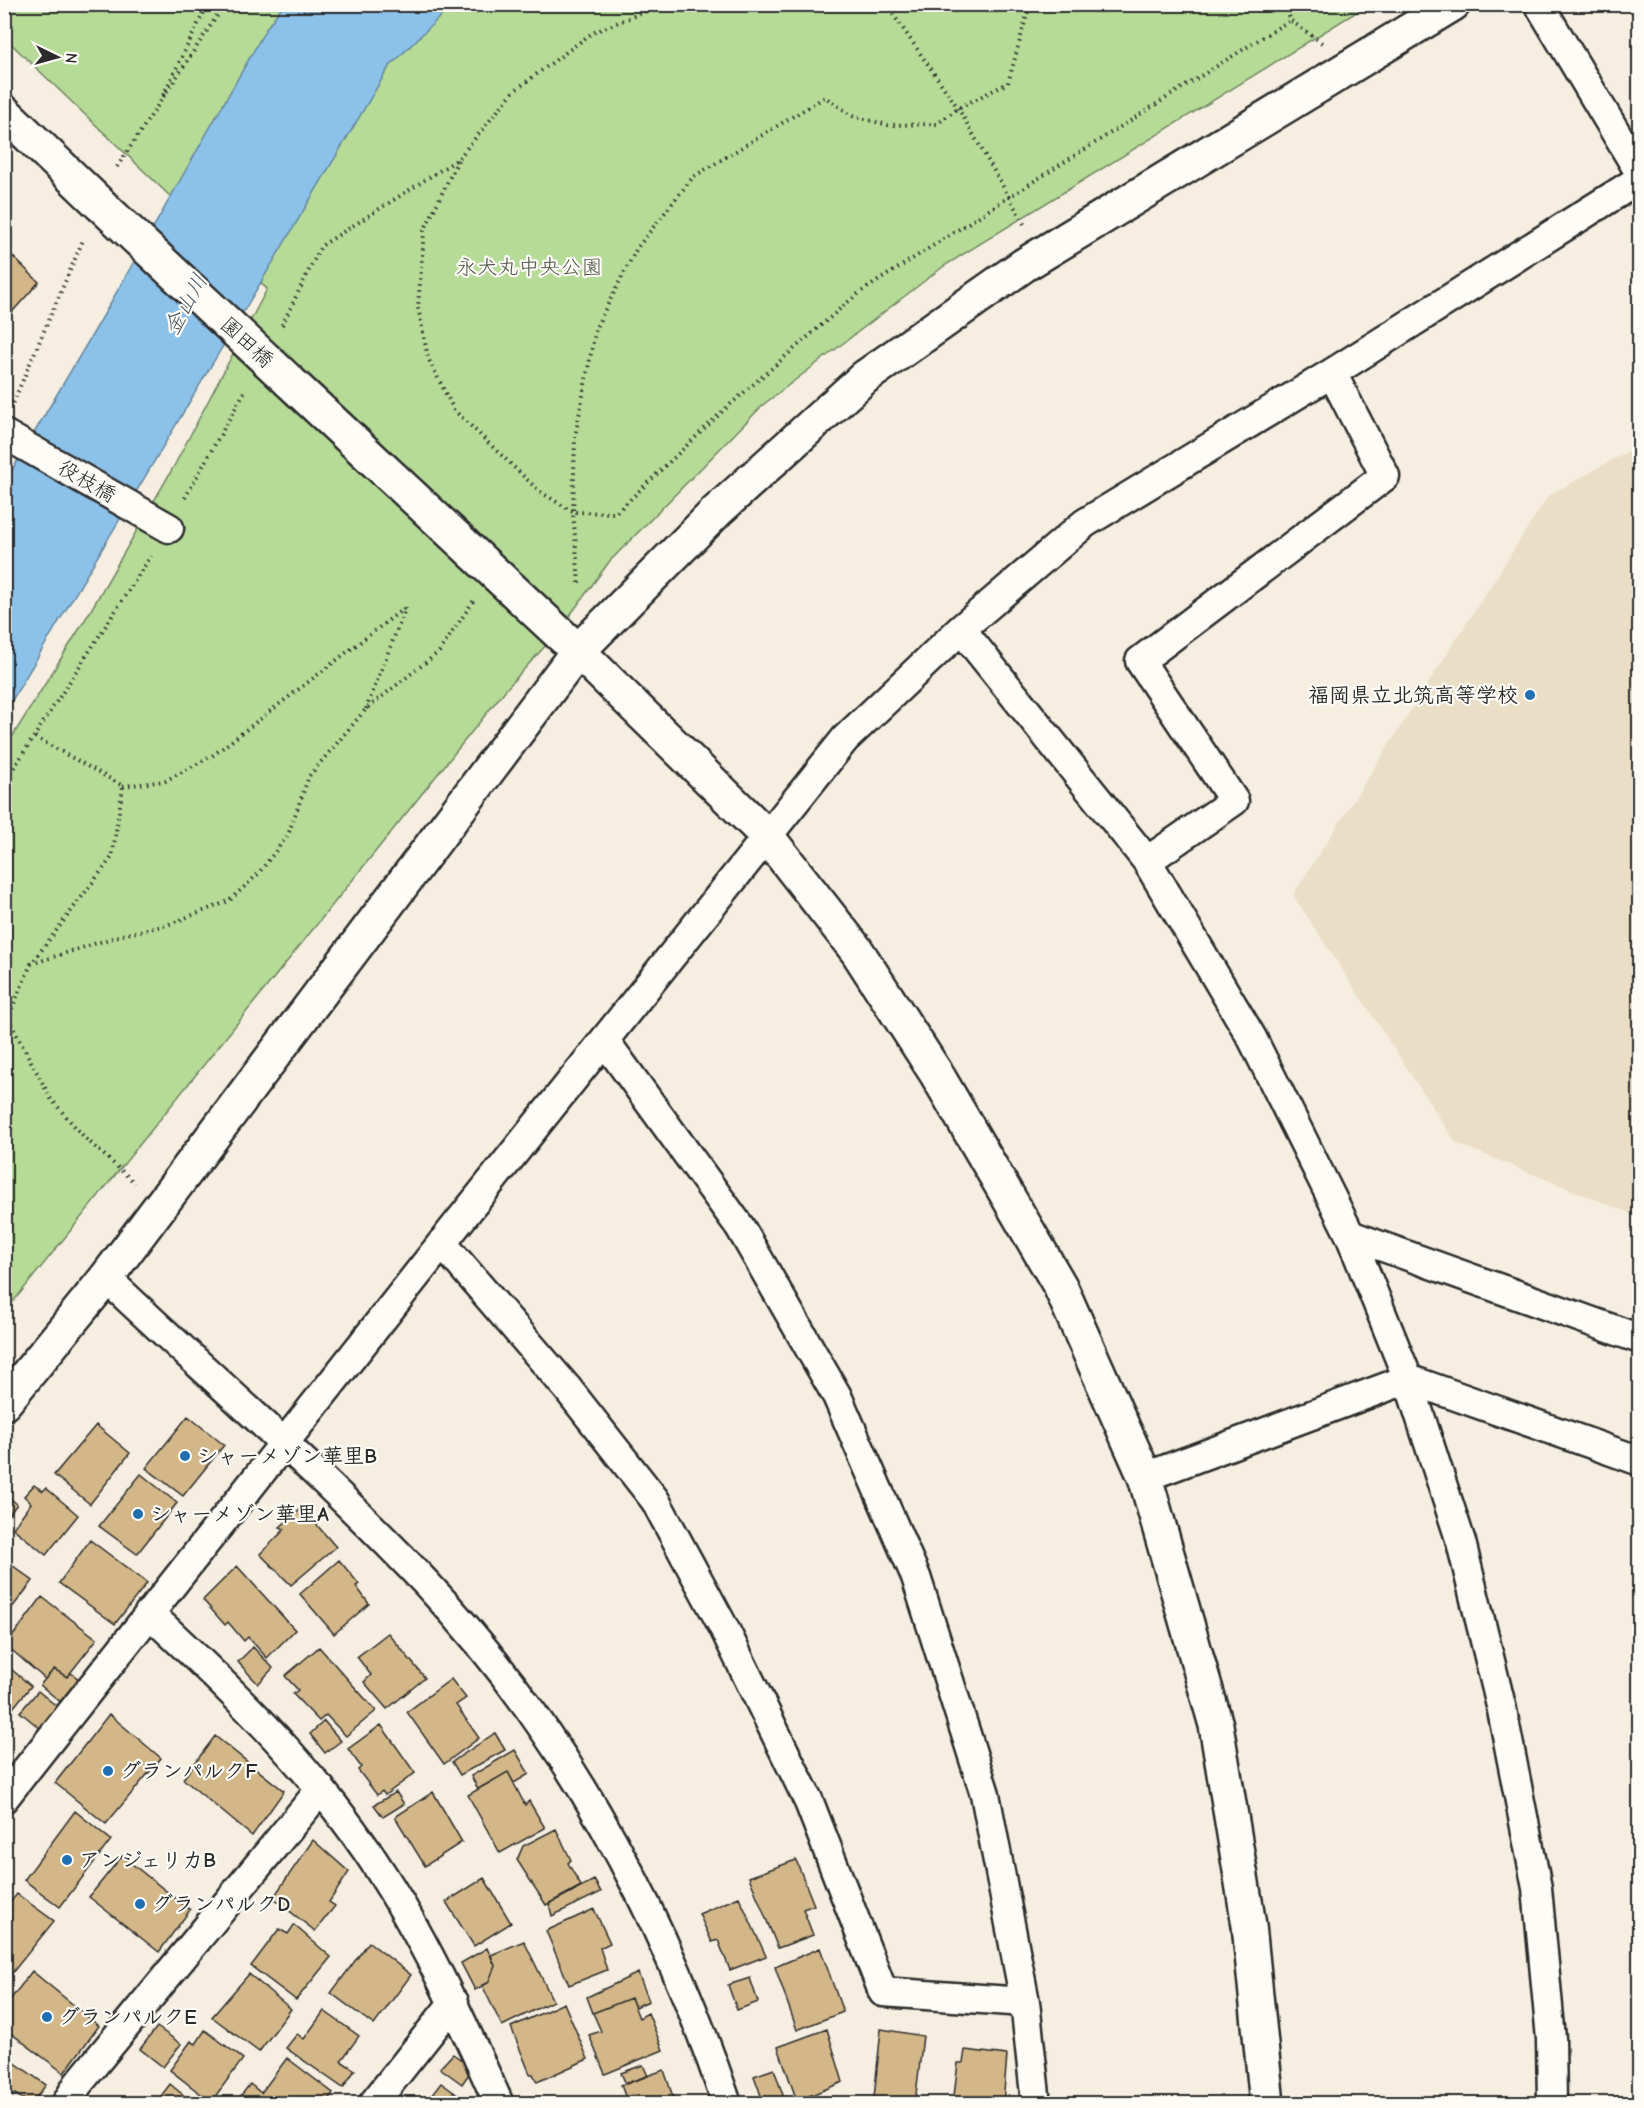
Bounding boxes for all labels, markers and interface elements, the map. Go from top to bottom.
north arrow [27,27,87,87]
text: N [62,52,80,64]
park label: 永犬丸中央公園 [456,255,603,279]
water label: 金山川 [159,269,213,340]
street label: 園田橋 [216,312,278,372]
street label: 役枝橋 [54,455,120,507]
place label: 福岡県立北筑高等学校 [1308,683,1518,707]
marker: 福岡県立北筑高等学校 [1523,688,1537,702]
place label: シャーメゾン華里B [197,1444,377,1468]
marker: シャーメゾン華里B [178,1449,192,1463]
place label: シャーメゾン華里A [150,1502,329,1526]
marker: シャーメゾン華里A [131,1507,145,1521]
place label: グランパルクF [120,1759,258,1783]
marker: グランパルクF [101,1764,115,1778]
place label: アンジェリカB [79,1848,216,1872]
marker: アンジェリカB [60,1853,74,1867]
place label: グランパルクD [152,1892,290,1916]
marker: グランパルクD [133,1897,147,1911]
place label: グランパルクE [59,2005,197,2029]
marker: グランパルクE [40,2010,54,2024]

